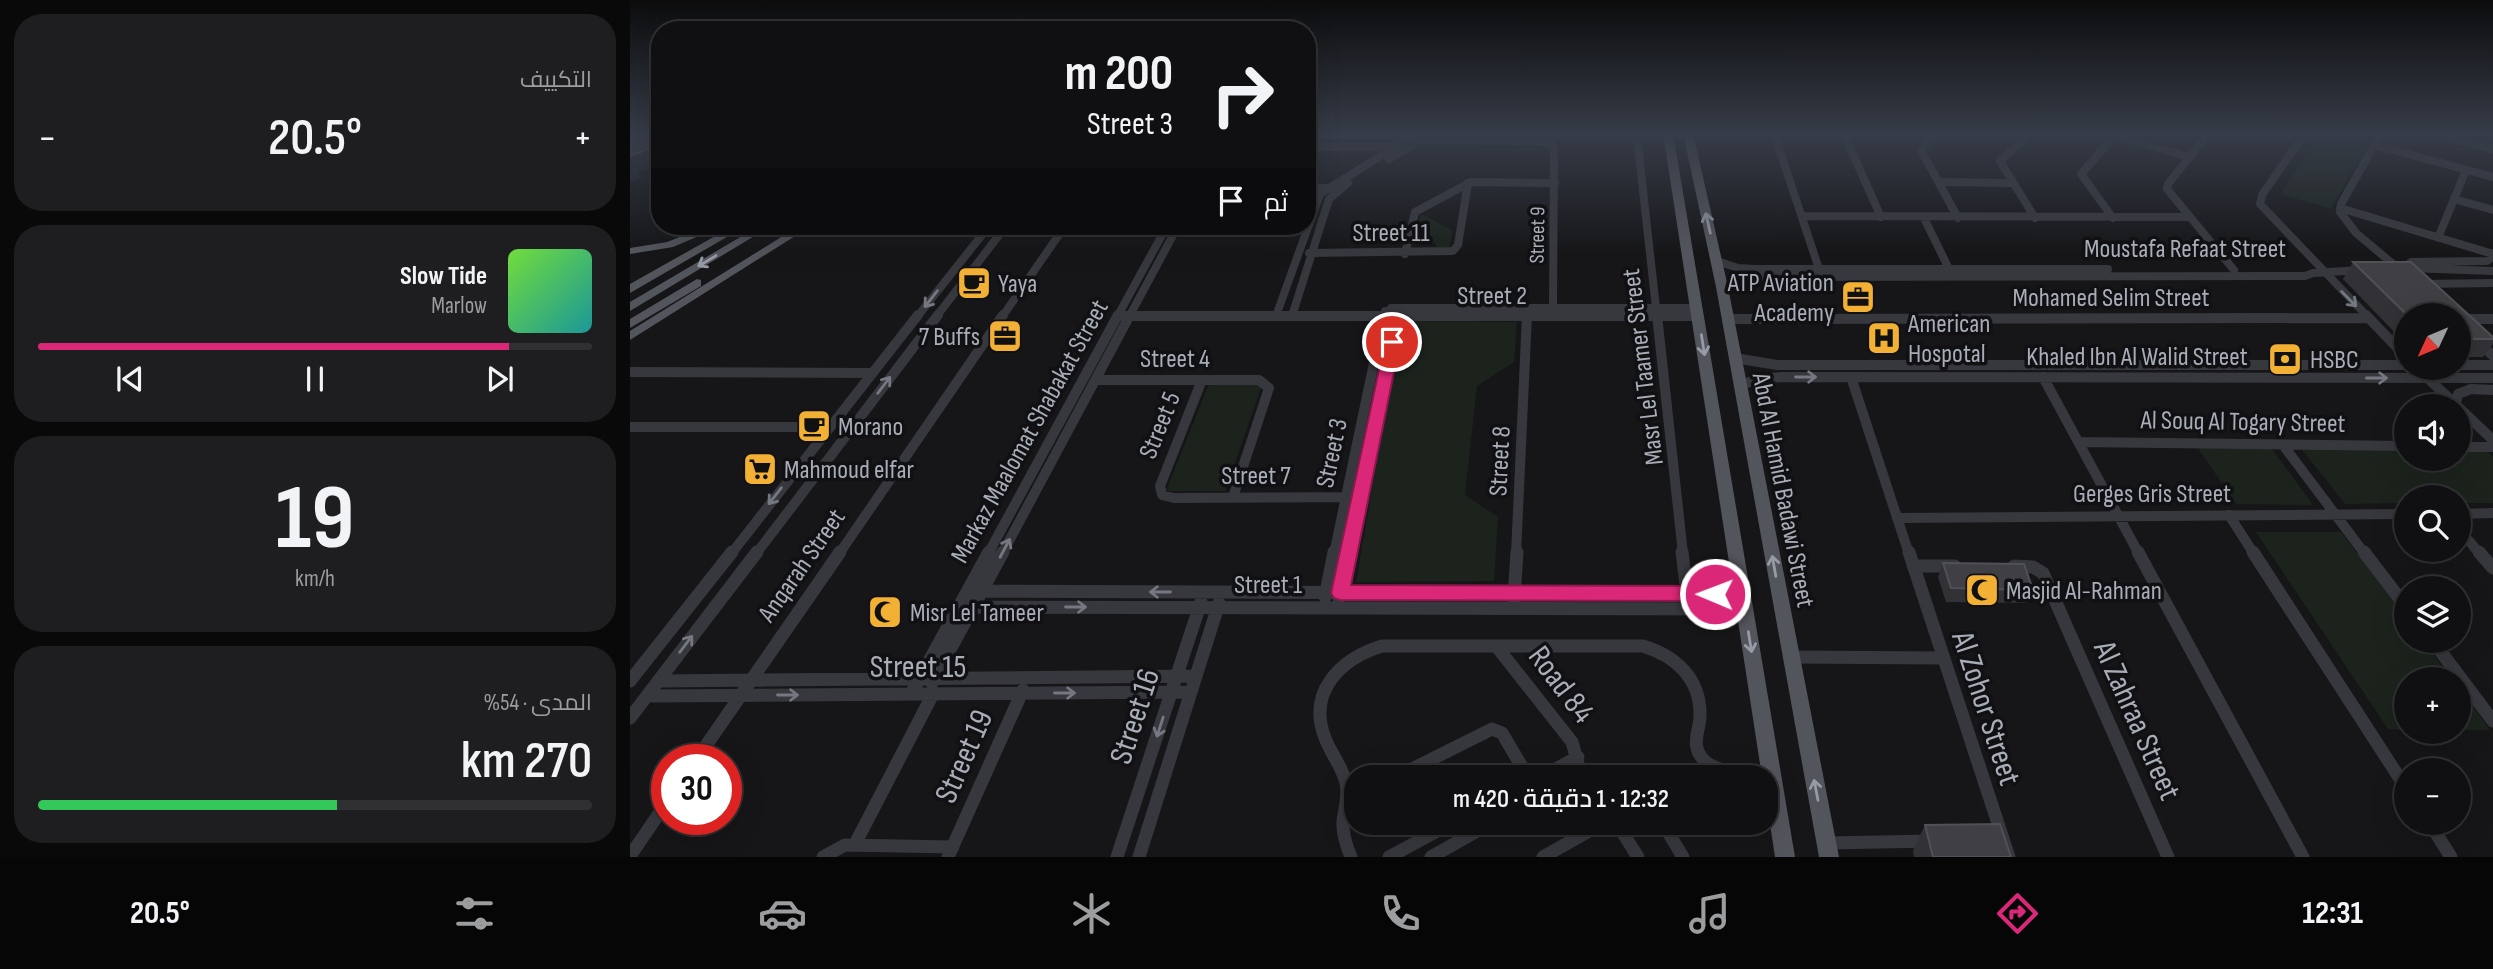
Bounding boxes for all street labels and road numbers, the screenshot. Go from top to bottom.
street label: Street 9 [1525,206,1550,264]
street label: Street 11 [1352,218,1430,249]
street label: Moustafa Refaat Street [2084,234,2286,265]
street label: Masr Lel Taamer Street [1616,267,1671,467]
street label: Street 2 [1457,281,1527,312]
street label: Mohamed Selim Street [2013,283,2210,314]
street label: Markaz Maalomat Shabakat Street [945,295,1116,569]
street label: Khaled Ibn Al Walid Street [2026,342,2248,373]
street label: Street 4 [1140,344,1210,375]
street label: Abd Al Hamid Badawi Street [1744,369,1820,610]
street label: Street 5 [1133,388,1188,464]
street label: Al Souq Al Togary Street [2139,405,2346,440]
street label: Street 3 [1310,416,1355,491]
street label: Street 8 [1483,425,1518,497]
street label: Street 7 [1221,461,1291,492]
street label: Gerges Gris Street [2073,479,2231,510]
street label: Anqarah Street [751,503,852,629]
street label: Street 1 [1234,570,1302,601]
street label: Al Zohor Street [1942,625,2029,790]
street label: Al Zahraa Street [2084,634,2189,806]
street label: Road 84 [1519,639,1602,731]
street label: Street 15 [870,648,966,687]
street label: Street 16 [1102,664,1169,769]
street label: Street 19 [927,704,1002,809]

